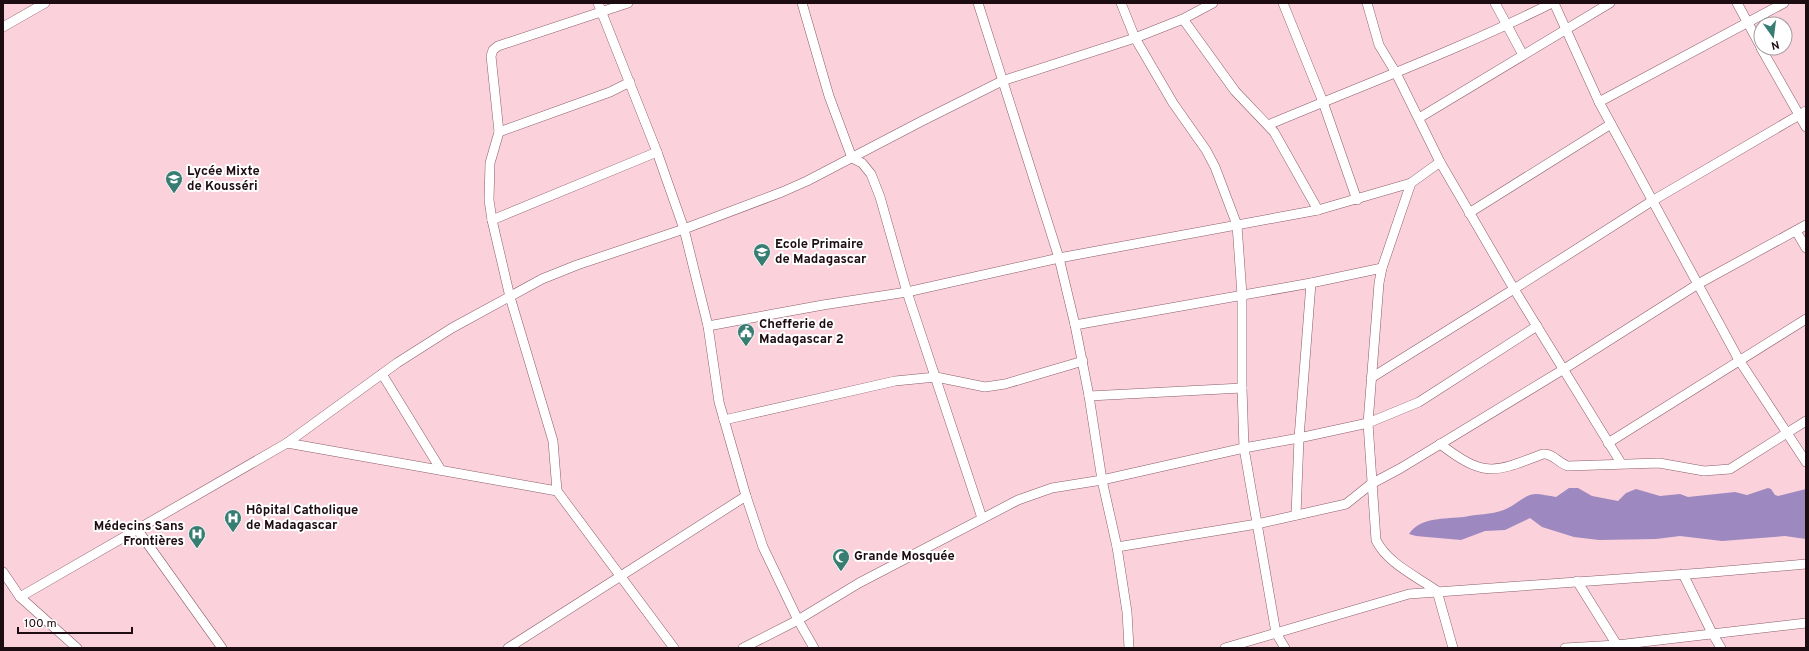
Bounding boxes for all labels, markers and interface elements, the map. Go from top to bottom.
north arrow [1753,16,1793,56]
text: N [1770,37,1781,52]
place label: Lycée Mixte de Kousséri [187,164,260,195]
school or university icon: Lycée Mixte de Kousséri [164,169,184,194]
place label: Ecole Primaire de Madagascar [775,237,867,268]
school or university icon: Ecole Primaire de Madagascar [752,242,772,267]
place label: Chefferie de Madagascar 2 [759,317,844,348]
public building icon: Chefferie de Madagascar 2 [736,322,756,347]
place label: Hôpital Catholique de Madagascar [246,503,358,534]
hospital icon: Hôpital Catholique de Madagascar [223,508,243,533]
place label: Médecins Sans Frontières [94,519,184,550]
hospital icon: Médecins Sans Frontières [187,524,207,549]
mosque icon: Grande Mosquée [831,547,851,572]
place label: Grande Mosquée [854,549,955,565]
scale bar [18,609,132,635]
text: 100 m [24,616,57,632]

